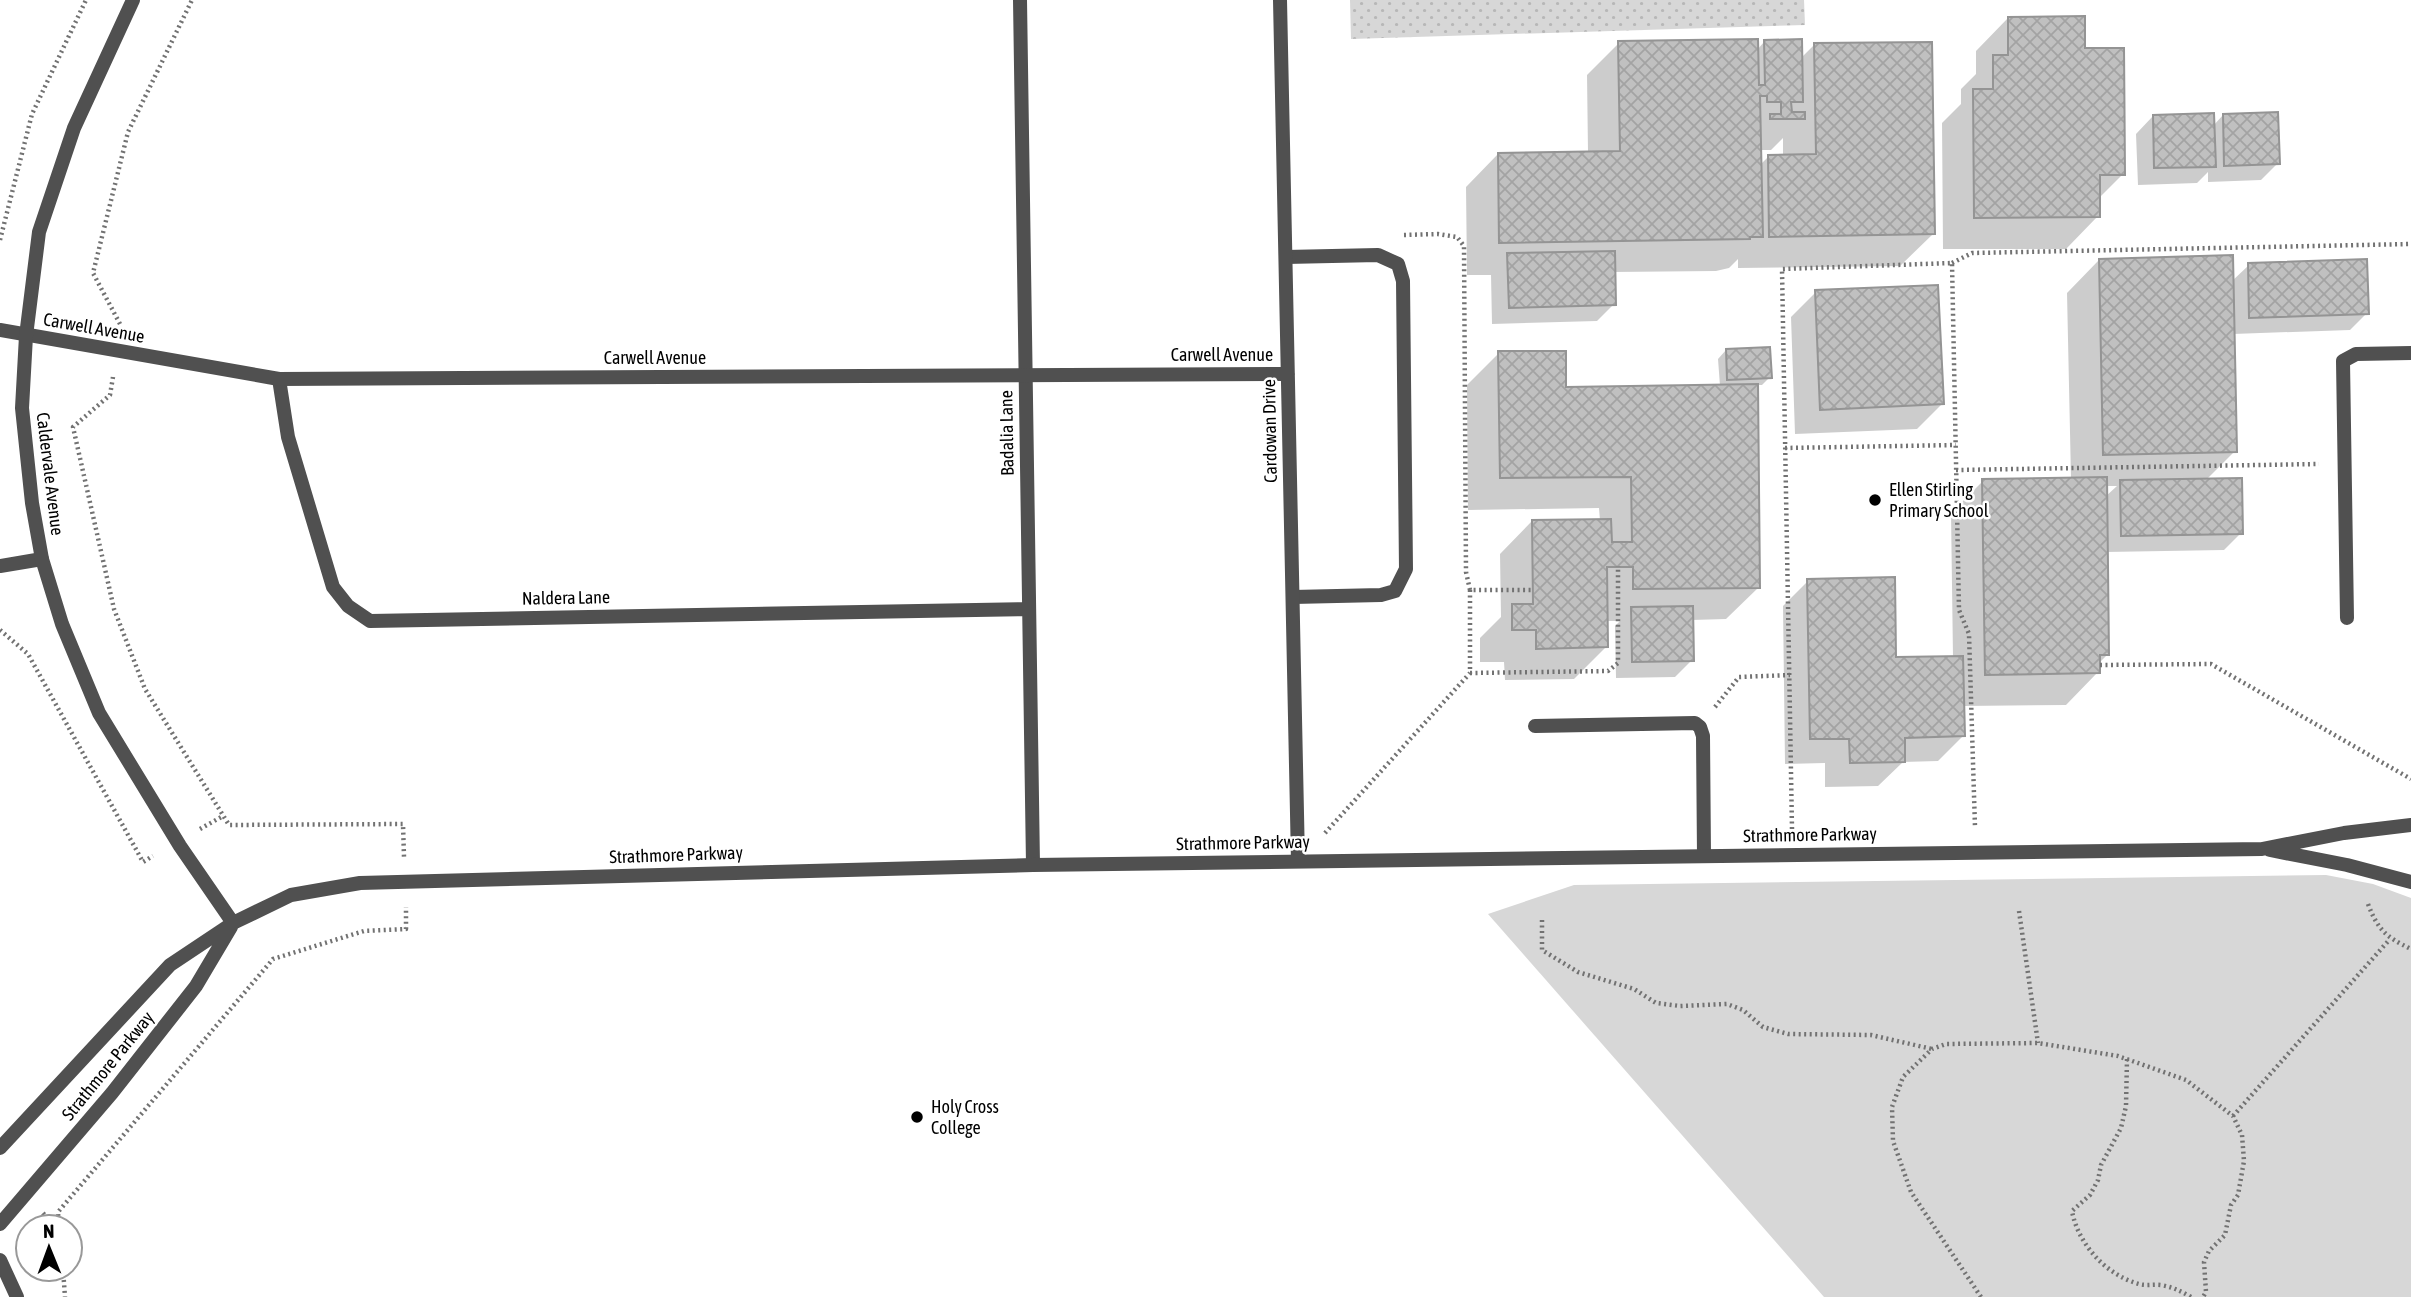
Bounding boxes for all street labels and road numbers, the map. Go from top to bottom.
street label: Carwell Avenue [42,308,146,347]
street label: Carwell Avenue [1171,344,1273,365]
street label: Carwell Avenue [604,347,706,368]
street label: Cardowan Drive [1258,379,1281,483]
street label: Badalia Lane [995,390,1018,476]
street label: Caldervale Avenue [33,411,68,537]
street label: Naldera Lane [522,586,610,609]
street label: Strathmore Parkway [1743,823,1877,846]
street label: Strathmore Parkway [1176,831,1310,854]
street label: Strathmore Parkway [609,842,743,867]
street label: Strathmore Parkway [57,1007,158,1124]

